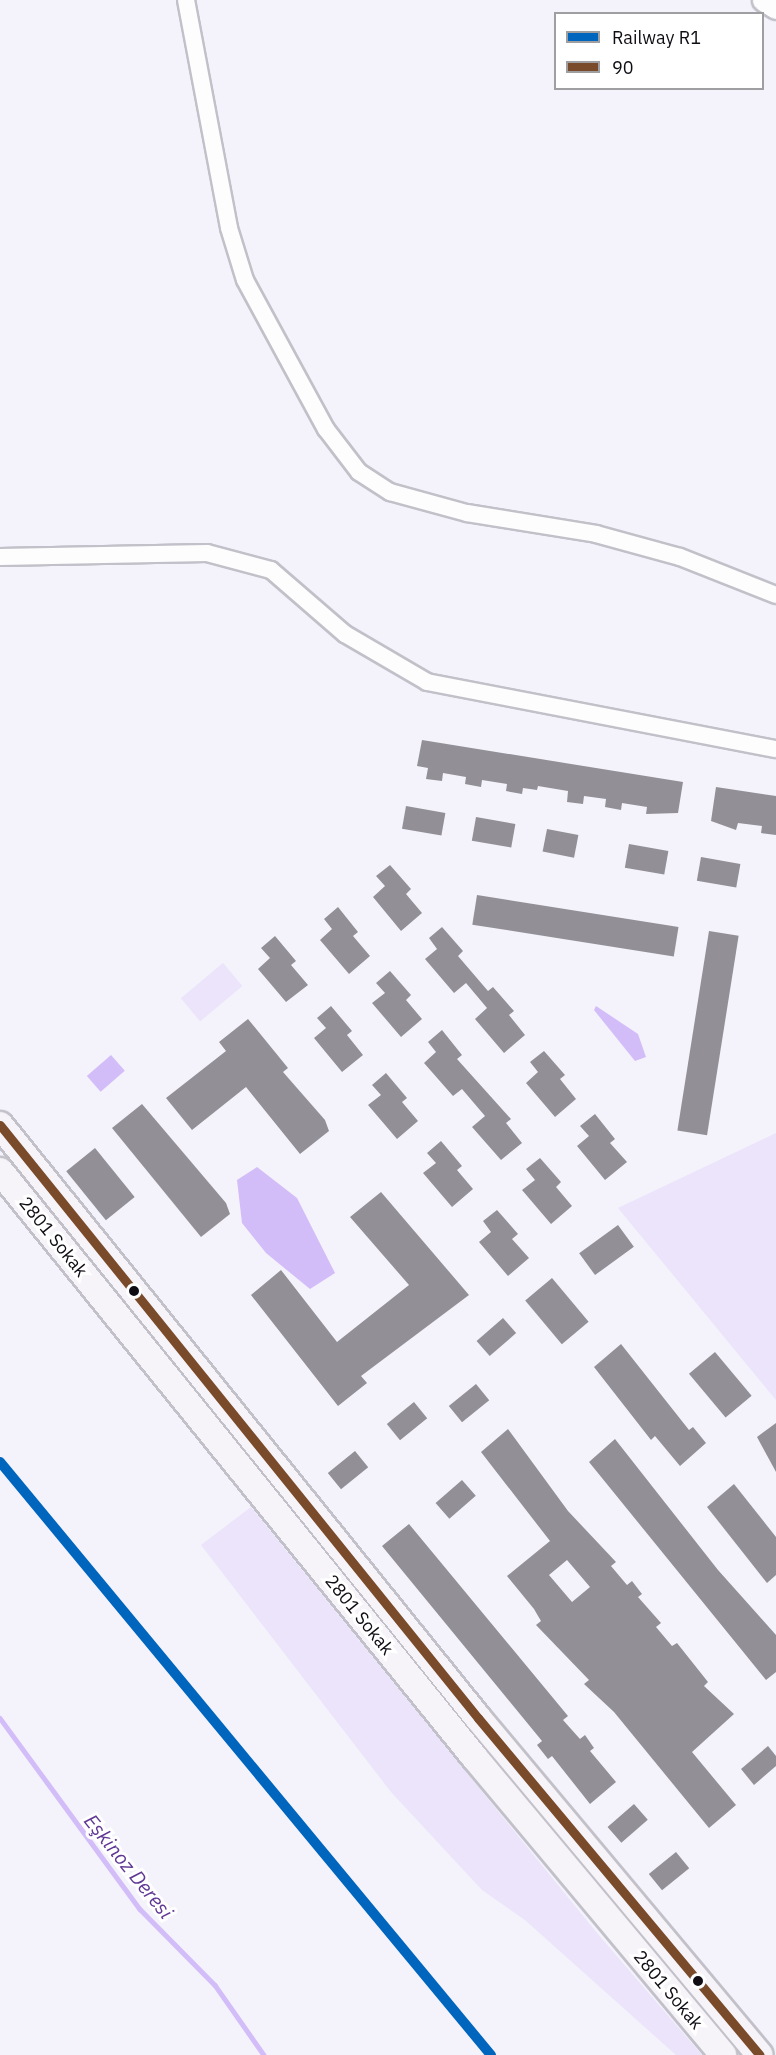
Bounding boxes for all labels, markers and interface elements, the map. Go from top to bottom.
legend [554,12,764,90]
text: Railway R1 [612,26,701,49]
text: 90 [612,56,634,79]
street label: 2801 Sokak [14,1193,92,1281]
unlabelled marker [128,1285,140,1297]
street label: 2801 Sokak [320,1571,398,1659]
water label: Eşkinoz Deresi [80,1809,178,1923]
street label: 2801 Sokak [629,1946,707,2034]
unlabelled marker [692,1975,704,1987]

